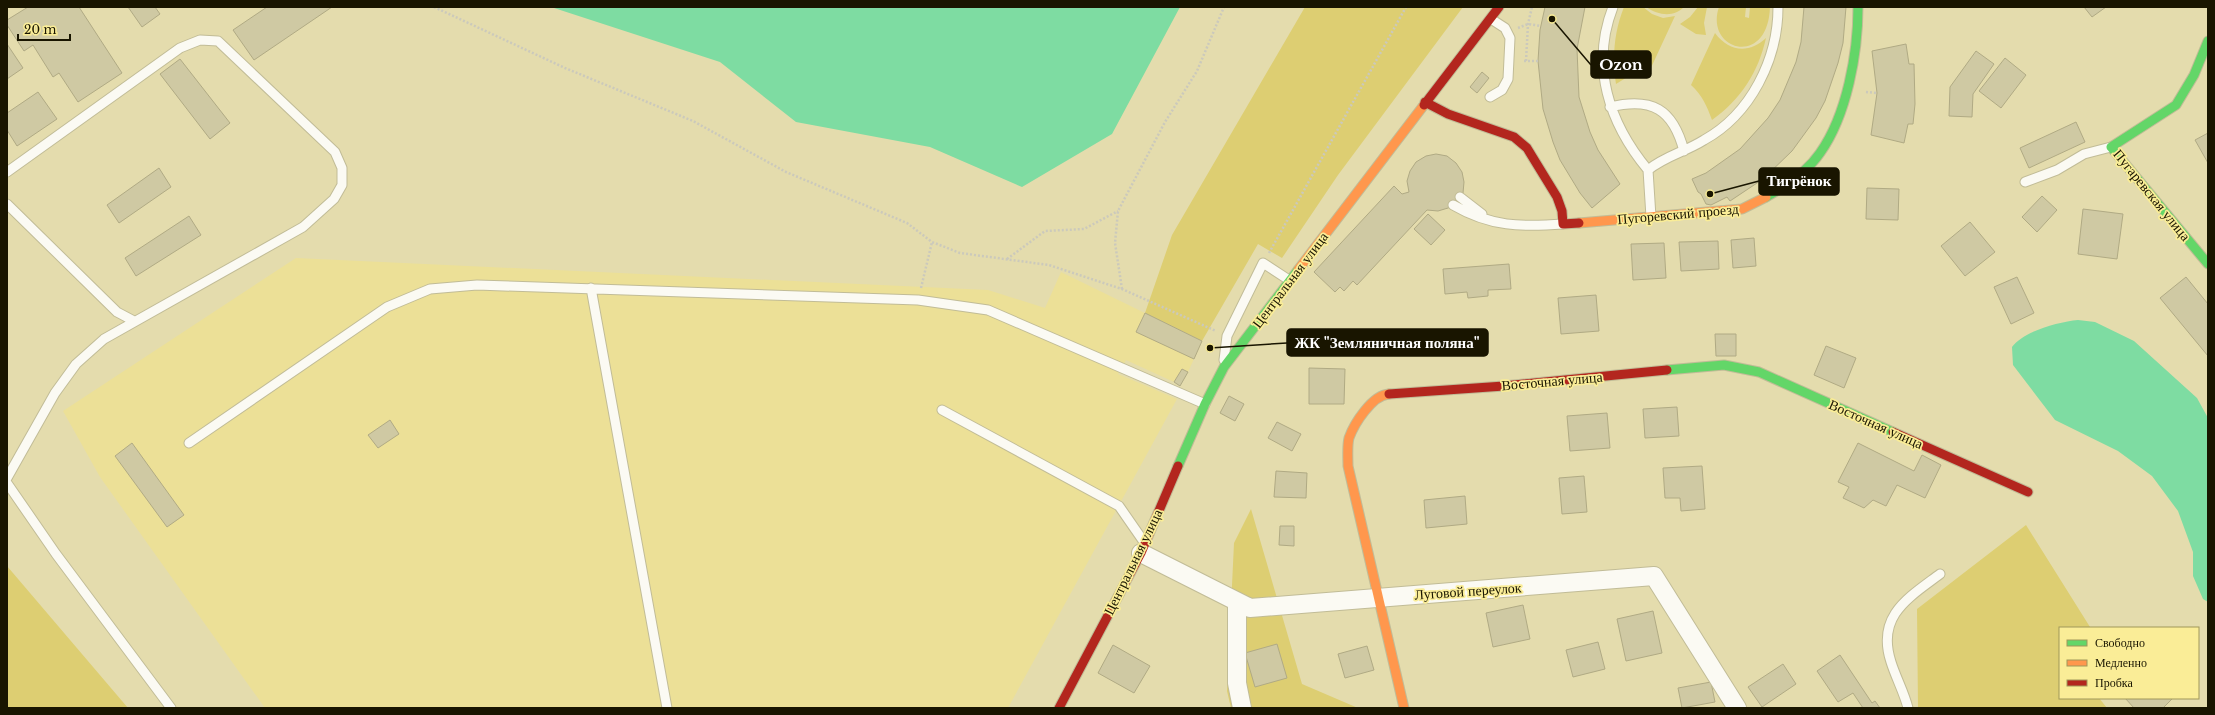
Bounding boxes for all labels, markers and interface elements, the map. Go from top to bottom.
scale bar [18,16,70,42]
text: 20 m [24,22,56,37]
callout: Ozon [1591,51,1651,78]
text: Ozon [1599,55,1643,74]
street label: Пугаревская улица [2109,145,2195,245]
callout: Тигрёнок [1759,168,1839,195]
text: Тигрёнок [1767,171,1832,190]
street label: Пугоревский проезд [1617,200,1739,228]
street label: Центральная улица [1248,228,1332,332]
callout: ЖК "Земляничная поляна" [1287,329,1488,356]
text: ЖК "Земляничная поляна" [1294,333,1480,352]
street label: Восточная улица [1501,368,1604,394]
street label: Восточная улица [1826,395,1927,453]
street label: Центральная улица [1100,505,1167,618]
street label: Луговой переулок [1414,578,1522,604]
legend [2059,627,2199,699]
text: Свободно [2095,635,2145,650]
text: Медленно [2095,655,2147,670]
text: Пробка [2095,675,2133,690]

